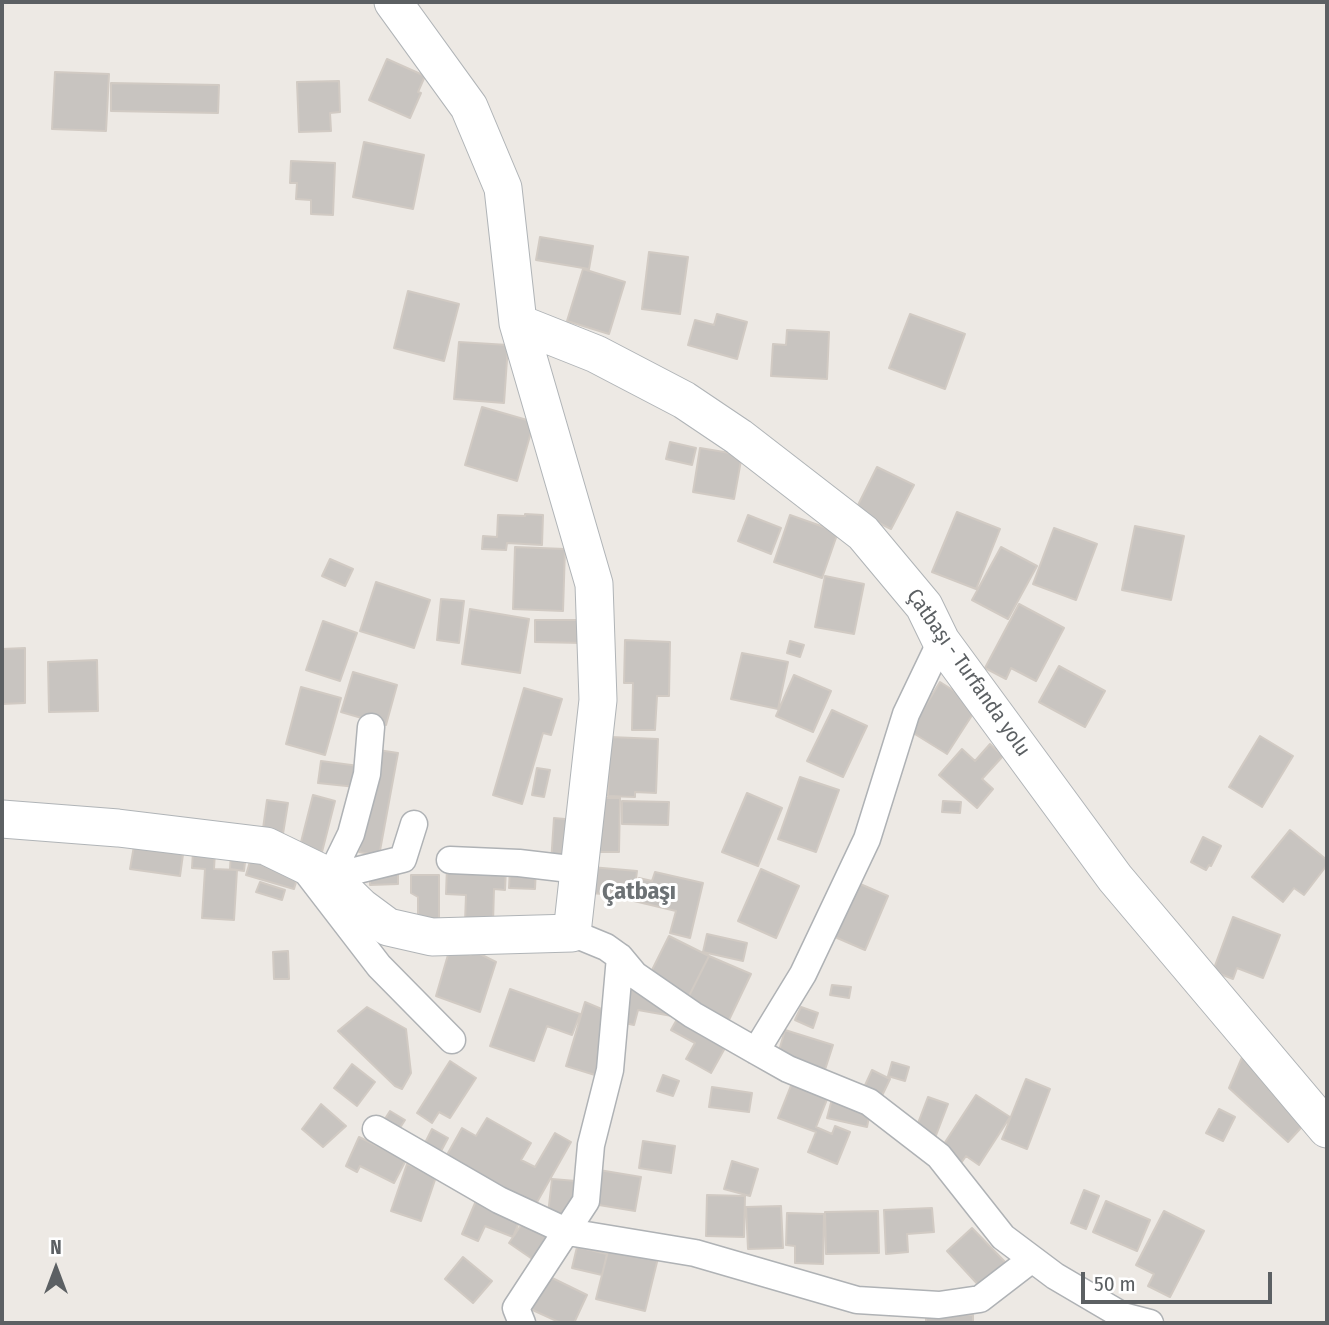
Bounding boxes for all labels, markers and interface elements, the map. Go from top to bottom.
street label: Çatbaşı - Turfanda yolu [901,584,1035,762]
district label: Çatbaşı [602,878,676,906]
north arrow [21,1234,91,1304]
text: N [50,1236,62,1259]
scale bar [1084,1258,1275,1302]
text: 50 m [1094,1271,1136,1297]

